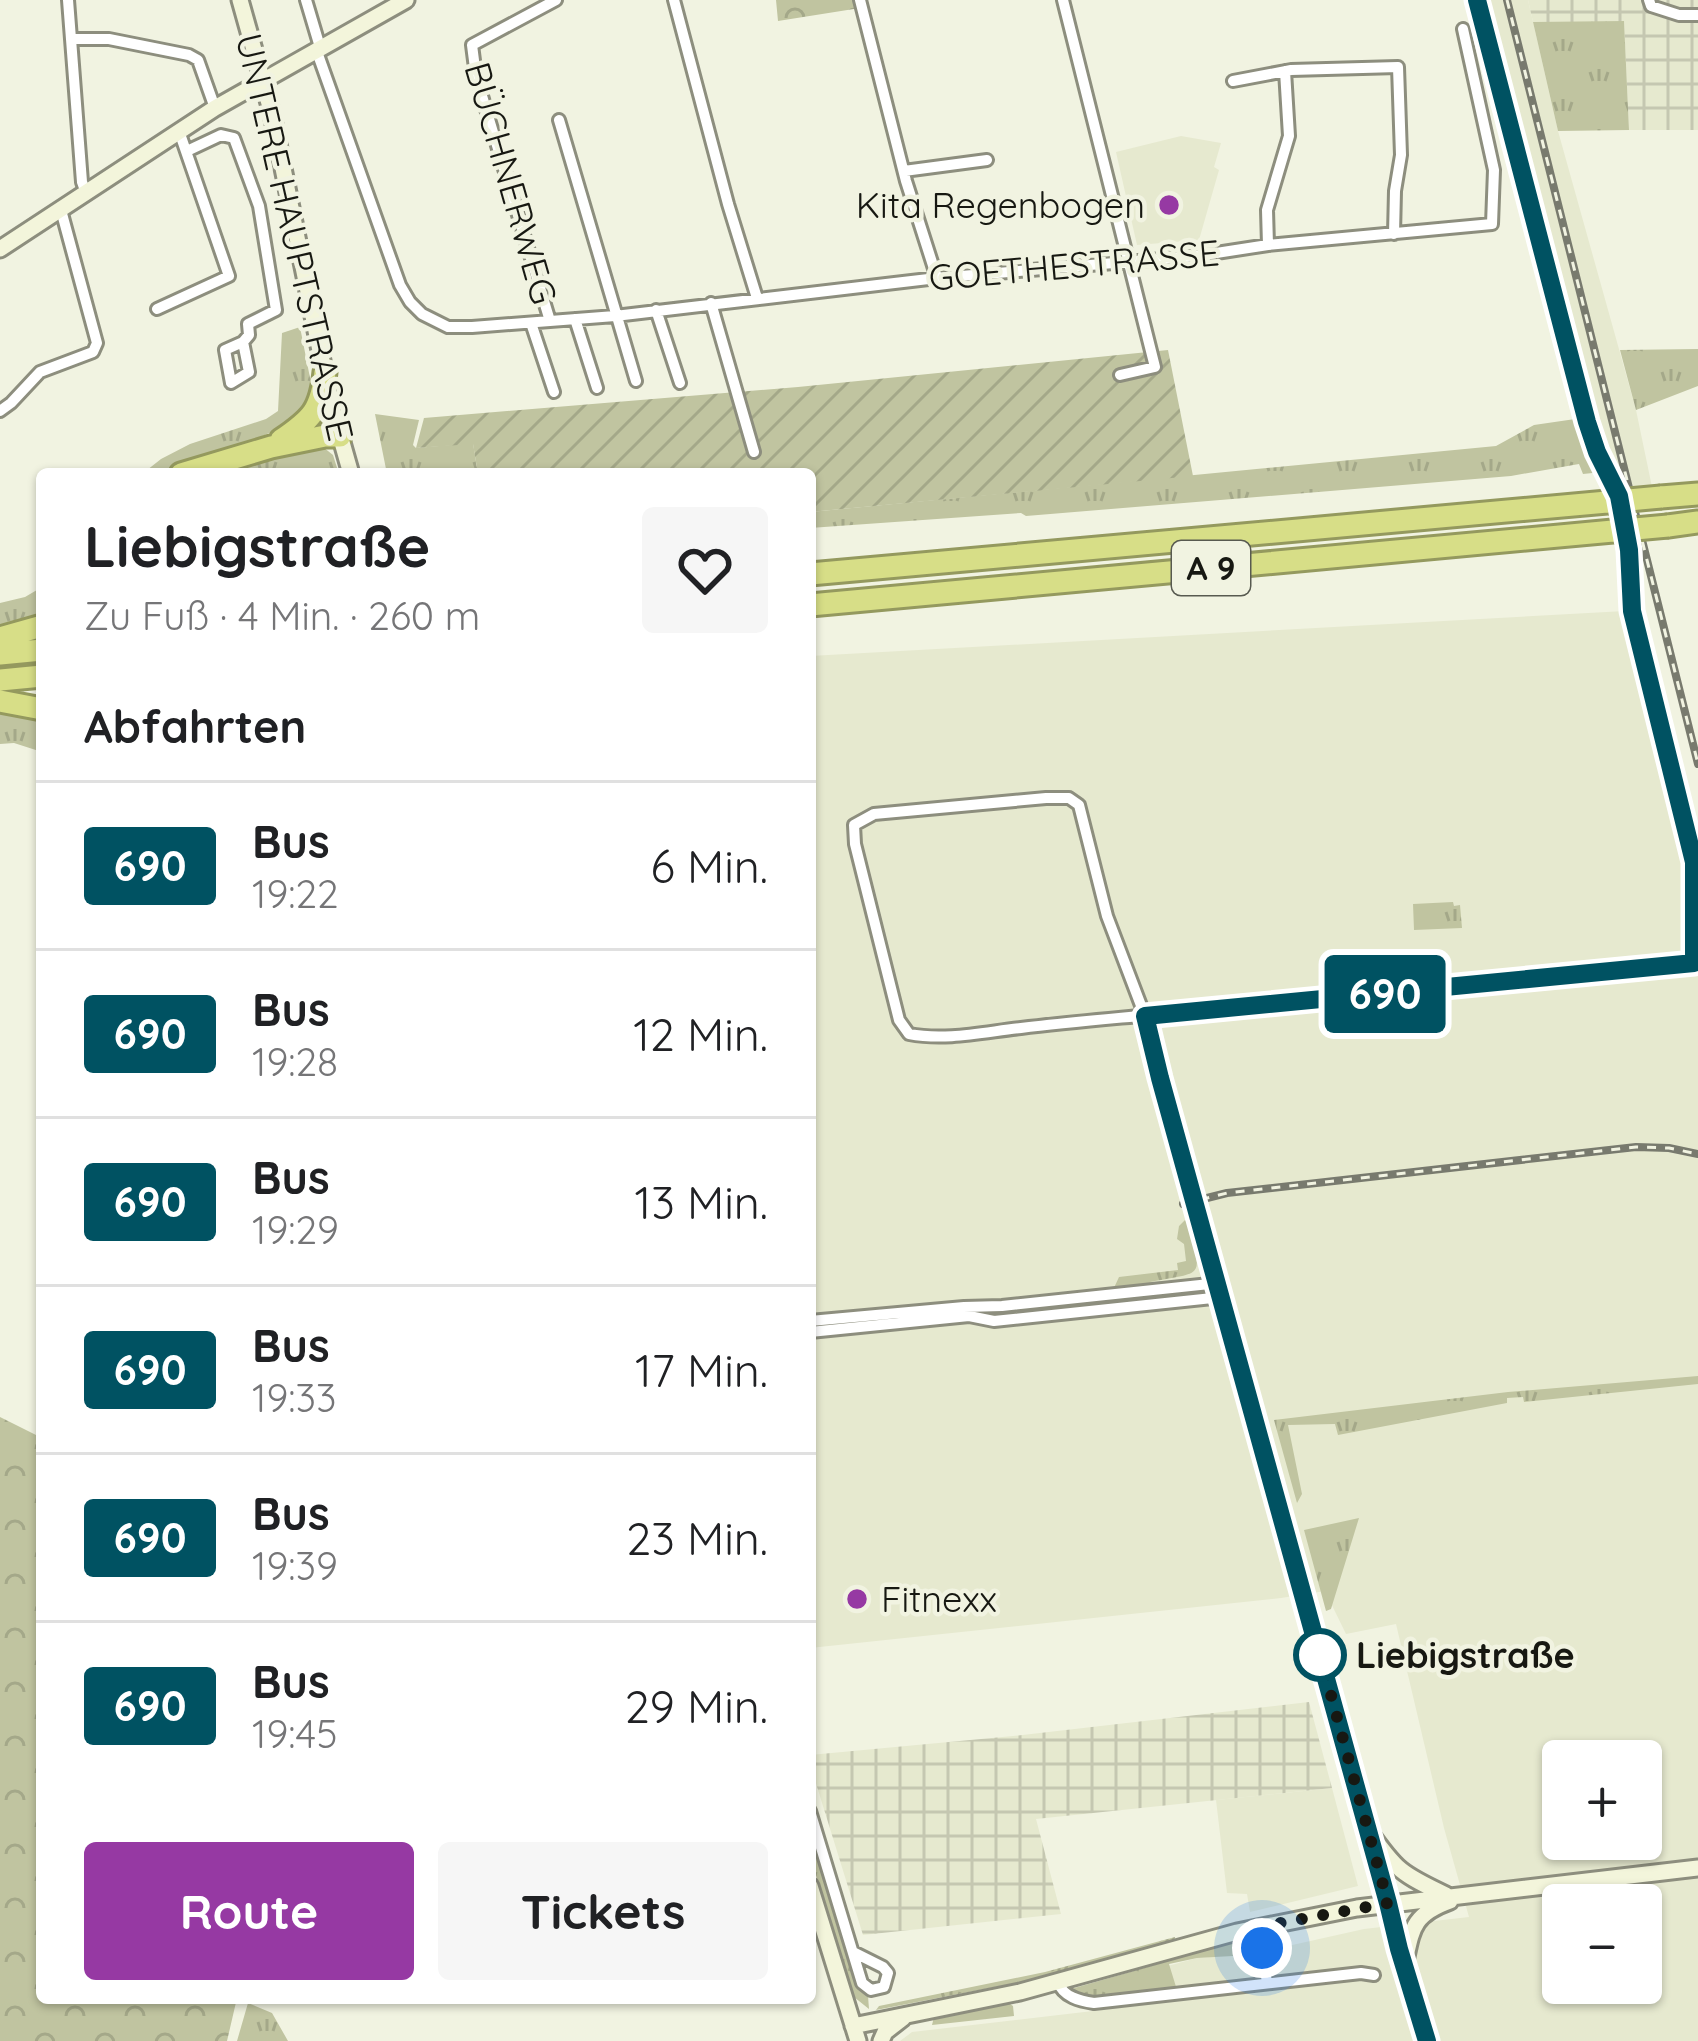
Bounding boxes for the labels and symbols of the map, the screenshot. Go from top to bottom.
street label: UNTERE HAUPTSTRASSE [227,29,364,445]
street label: BÜCHNERWEG [455,57,567,309]
place label: Kita Regenbogen [856,182,1145,227]
marker: Kita Regenbogen [1156,192,1182,218]
street label: GOETHESTRASSE [927,229,1221,300]
road number: A 9 [1172,541,1250,595]
line badge: 690 [1316,955,1454,1033]
place label: Fitnexx [881,1576,997,1621]
marker: Fitnexx [844,1586,870,1612]
marker: Liebigstraße [1295,1630,1345,1680]
place label: Liebigstraße [1356,1632,1575,1677]
your location [1232,1918,1292,1978]

